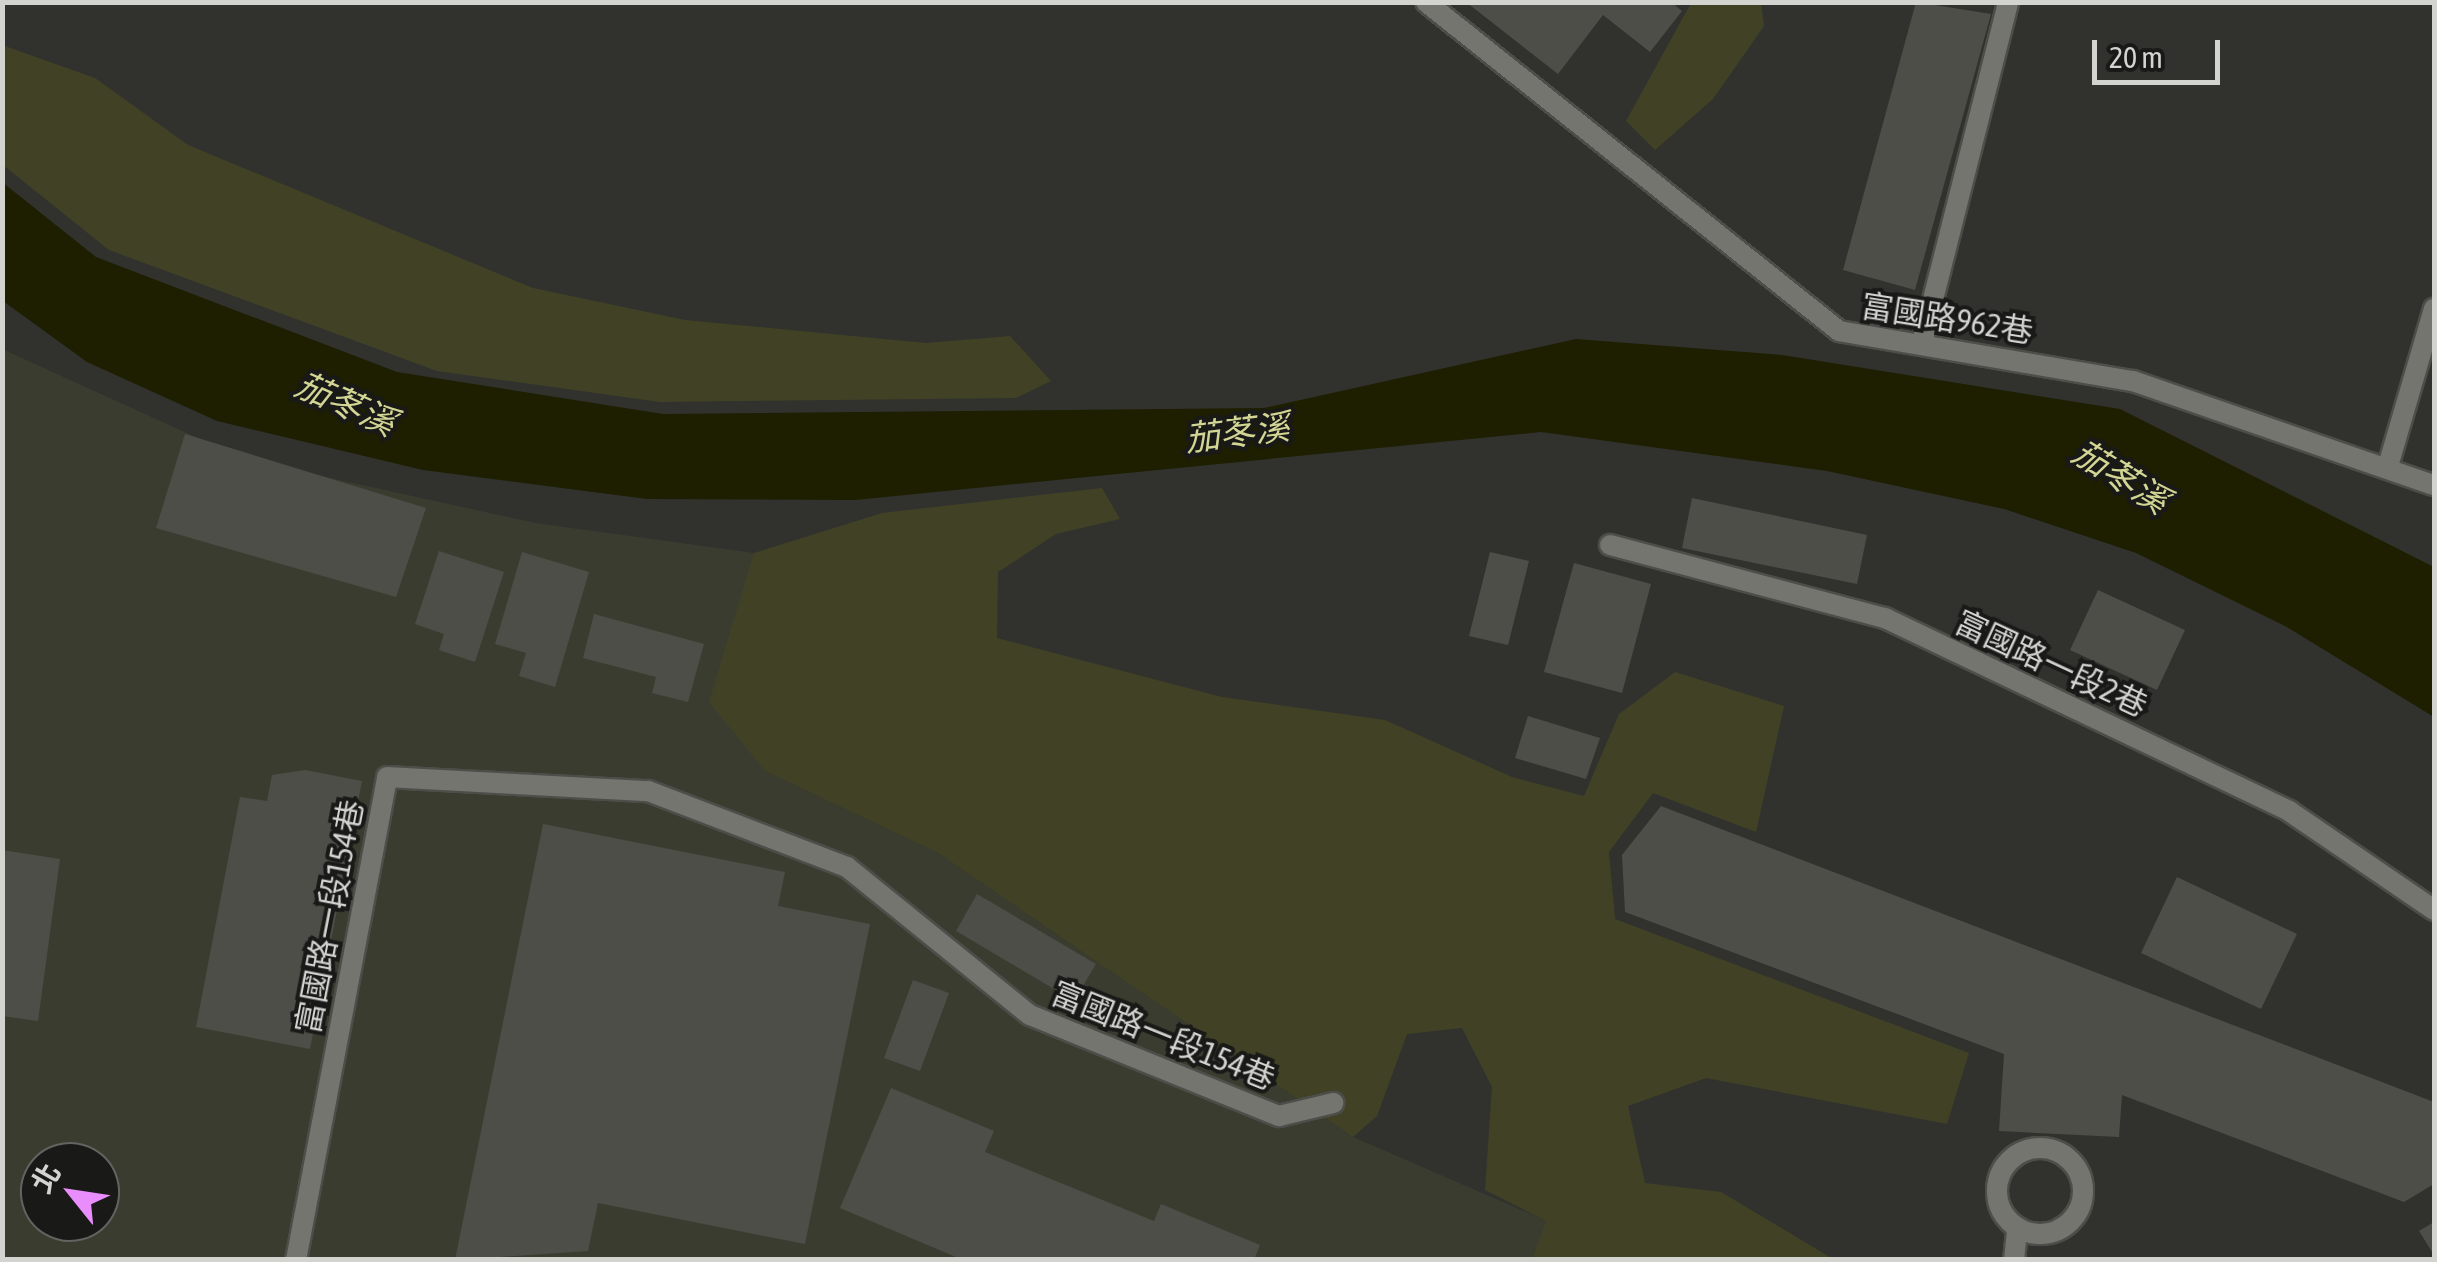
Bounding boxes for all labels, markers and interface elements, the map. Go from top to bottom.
scale bar [2097,20,2224,82]
text: 20 m [2109,40,2163,74]
street label: 富國路962巷 [1859,286,2035,352]
water label: 茄苳溪 [289,362,403,444]
water label: 茄苳溪 [1182,405,1292,459]
water label: 茄苳溪 [2065,430,2177,522]
street label: 富國路一段2巷 [1949,603,2153,725]
street label: 富國路一段154巷 [289,797,371,1037]
street label: 富國路一段154巷 [1046,974,1280,1098]
north arrow [20,1142,120,1242]
text: 北 [25,1158,67,1198]

